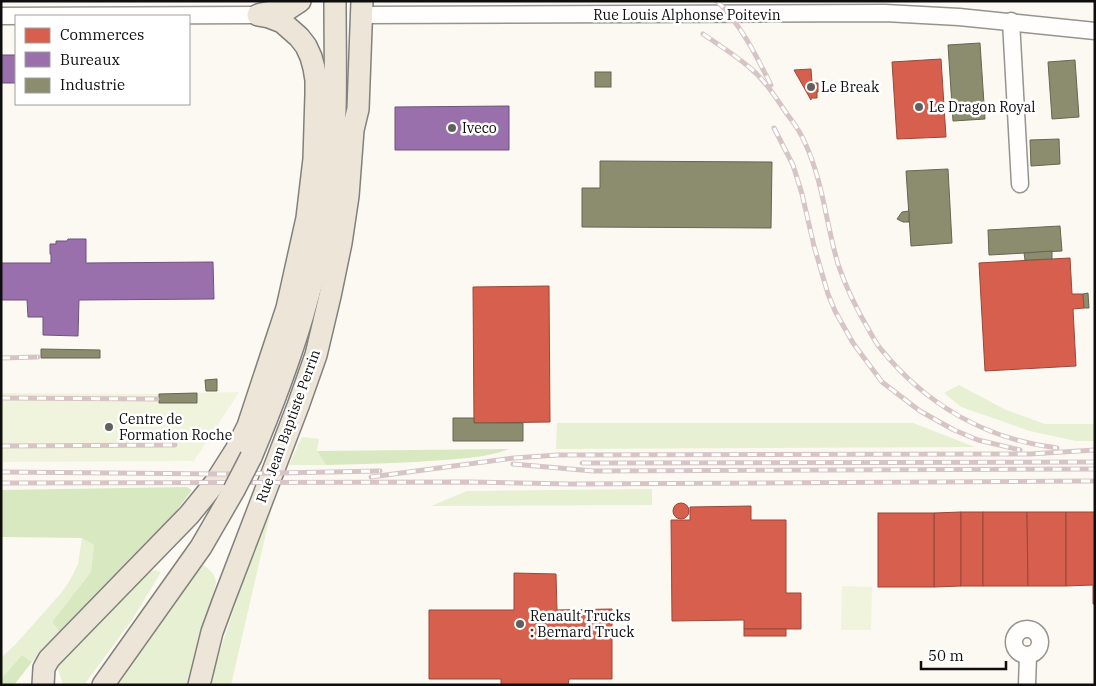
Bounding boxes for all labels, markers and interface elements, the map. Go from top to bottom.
street label: Rue Louis Alphonse Poitevin [593,6,781,24]
legend [15,15,190,105]
text: Commerces [60,25,144,44]
text: Bureaux [60,50,120,69]
text: Industrie [60,75,125,94]
place label: Le Break [821,78,880,96]
marker: Le Break [805,81,817,93]
place label: Le Dragon Royal [929,98,1036,116]
marker: Le Dragon Royal [913,101,925,113]
place label: Iveco [462,119,497,137]
marker: Iveco [446,122,458,134]
street label: Rue Jean Baptiste Perrin [252,347,324,505]
place label: Centre de Formation Roche [119,410,232,444]
marker: Centre de Formation Roche [103,421,115,433]
place label: Renault Trucks : Bernard Truck [530,607,635,641]
marker: Renault Trucks : Bernard Truck [514,618,526,630]
scale bar [921,638,1006,670]
text: 50 m [928,646,964,665]

